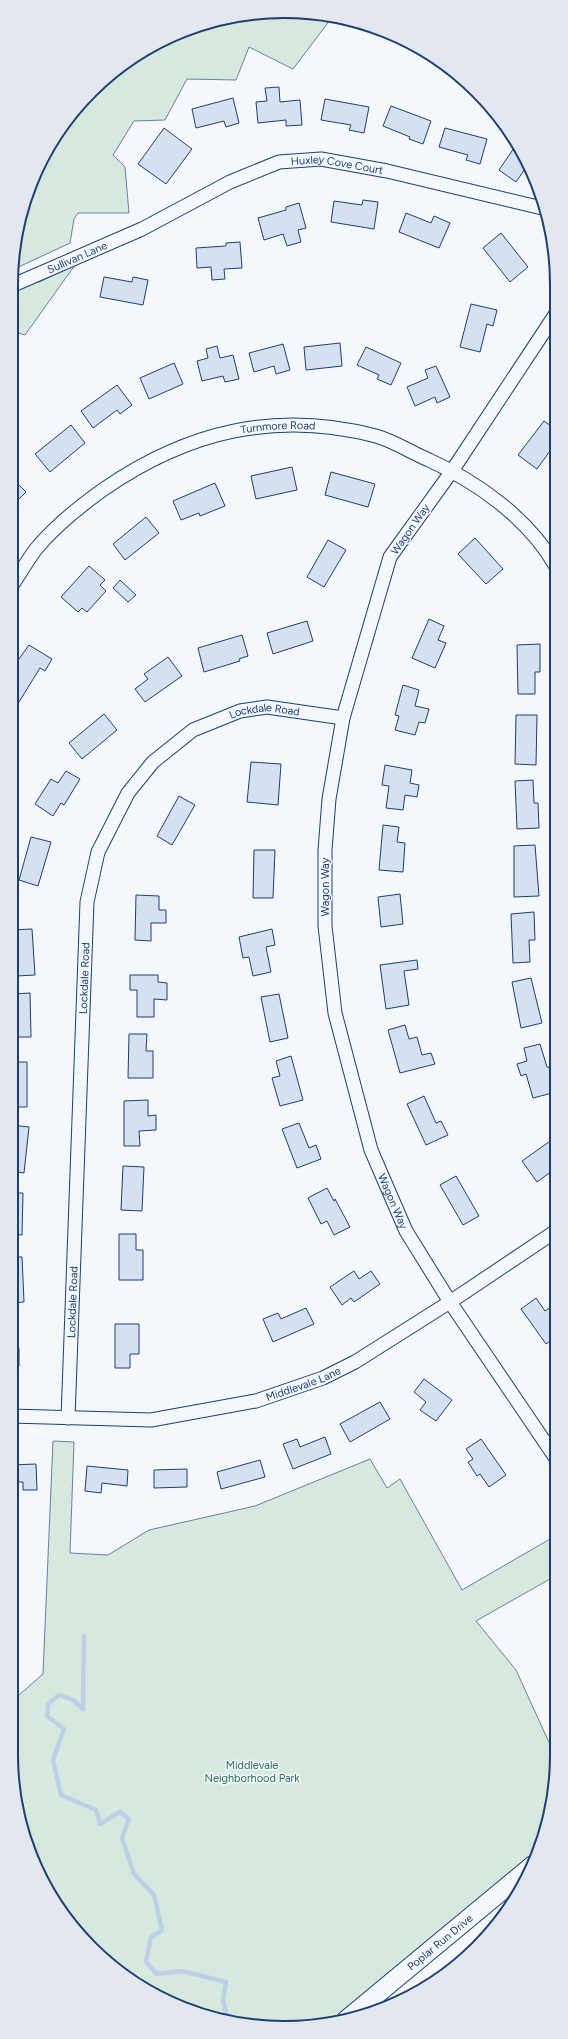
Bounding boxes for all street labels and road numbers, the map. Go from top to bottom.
street label: Huxley Cove Court [290,153,384,177]
street label: Sullivan Lane [45,239,109,276]
street label: Turnmore Road [240,419,316,437]
street label: Wagon Way [388,501,433,557]
street label: Lockdale Road [227,701,301,722]
street label: Wagon Way [319,857,332,916]
street label: Lockdale Road [77,942,93,1014]
street label: Wagon Way [375,1172,410,1231]
street label: Lockdale Road [65,1266,81,1338]
street label: Middlevale Lane [264,1364,343,1404]
street label: Poplar Run Drive [405,1912,476,1973]

